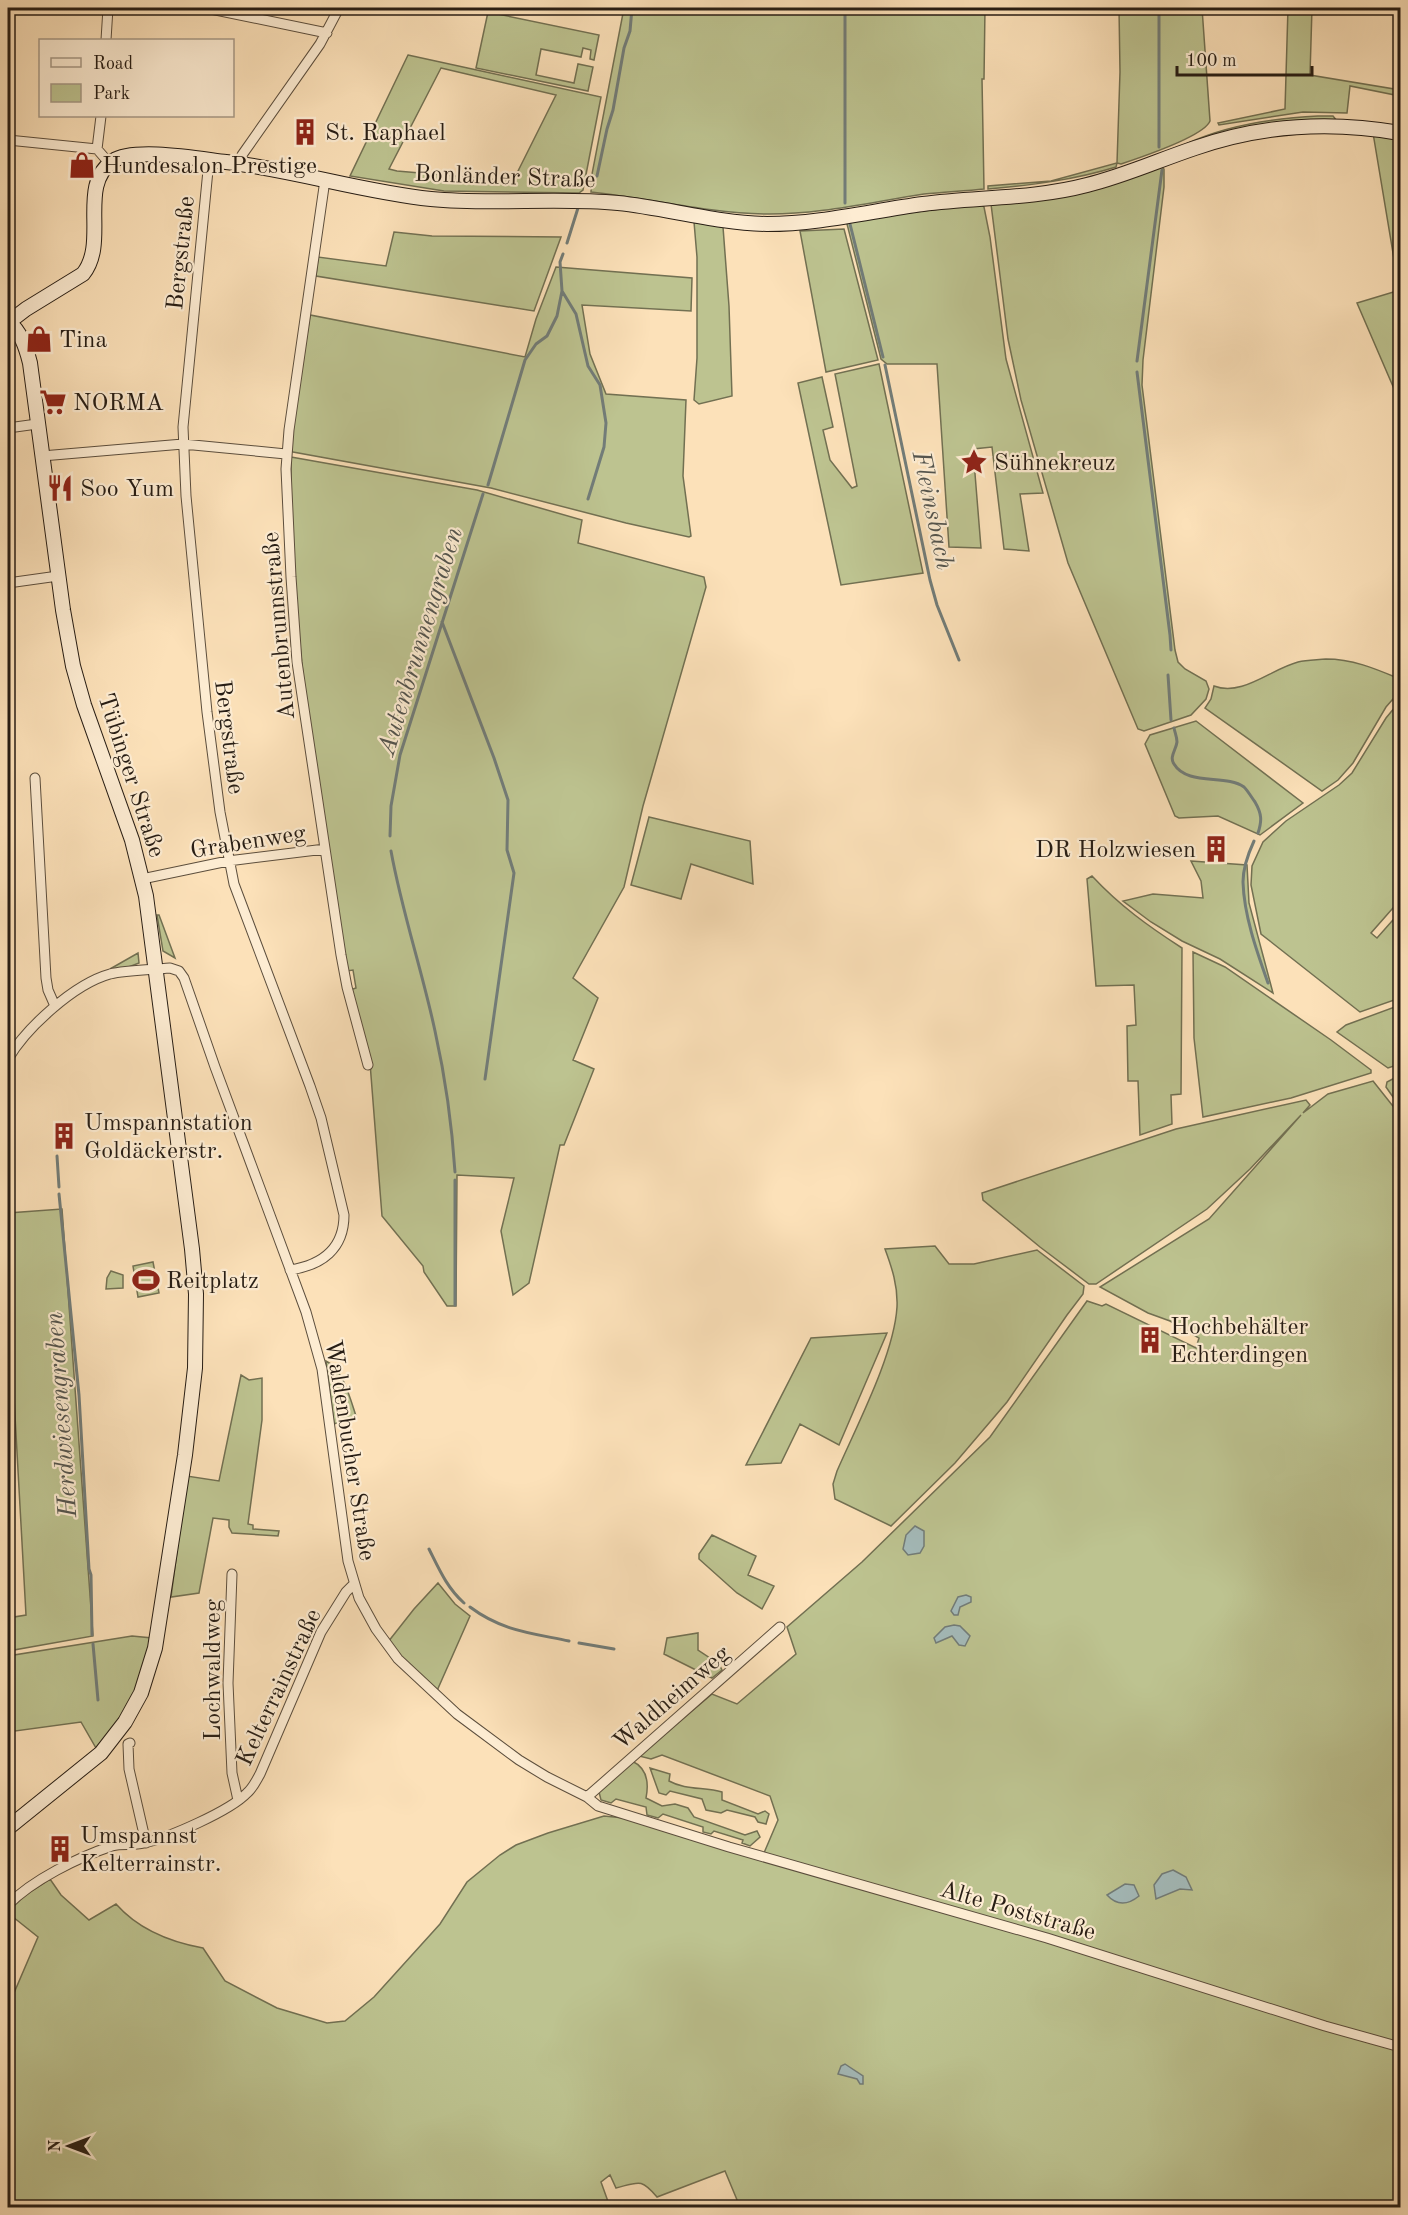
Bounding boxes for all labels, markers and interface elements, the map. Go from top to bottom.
legend [39,39,234,117]
scale bar [1177,39,1312,77]
text: 100 m [1186,52,1237,70]
text: Road [93,55,133,73]
text: Park [93,85,130,103]
building icon: St. Raphael [290,117,320,147]
place label: St. Raphael [325,122,446,146]
shop icon: Hundesalon Prestige [67,150,97,180]
place label: Hundesalon Prestige [102,155,317,179]
street label: Bonländer Straße [414,163,596,193]
street label: Bergstraße [164,195,200,311]
shop icon: Tina [24,324,54,354]
place label: Tina [59,329,108,353]
supermarket icon: NORMA [38,387,68,417]
place label: NORMA [73,392,164,416]
place icon: Sühnekreuz [959,447,989,477]
water label: Fleinsbach [907,448,957,572]
place label: Sühnekreuz [994,452,1116,476]
restaurant icon: Soo Yum [45,473,75,503]
place label: Soo Yum [80,478,174,502]
water label: Autenbrunnengraben [373,524,468,761]
street label: Autenbrunnstraße [260,531,300,721]
street label: Bergstraße [209,679,247,796]
street label: Tübinger Straße [92,691,168,861]
street label: Grabenweg [189,822,308,864]
building icon: DR Holzwiesen [1201,834,1231,864]
place label: DR Holzwiesen [1035,839,1196,863]
place label: Umspannstation Goldäckerstr. [84,1112,253,1164]
building icon: Umspannstation Goldäckerstr. [49,1121,79,1151]
sports icon: Reitplatz [131,1265,161,1295]
place label: Reitplatz [166,1270,259,1294]
water label: Herdwiesengraben [42,1311,82,1520]
place label: Hochbehälter Echterdingen [1170,1316,1308,1368]
building icon: Hochbehälter Echterdingen [1135,1325,1165,1355]
street label: Waldenbucher Straße [320,1338,378,1563]
street label: Lochwaldweg [202,1599,226,1741]
street label: Kelterrainstraße [233,1606,327,1770]
street label: Waldheimweg [609,1642,735,1755]
place label: Umspannst Kelterrainstr. [80,1825,221,1877]
building icon: Umspannst Kelterrainstr. [45,1834,75,1864]
street label: Alte Poststraße [937,1878,1098,1946]
north arrow [39,2116,99,2176]
text: N [48,2139,64,2152]

